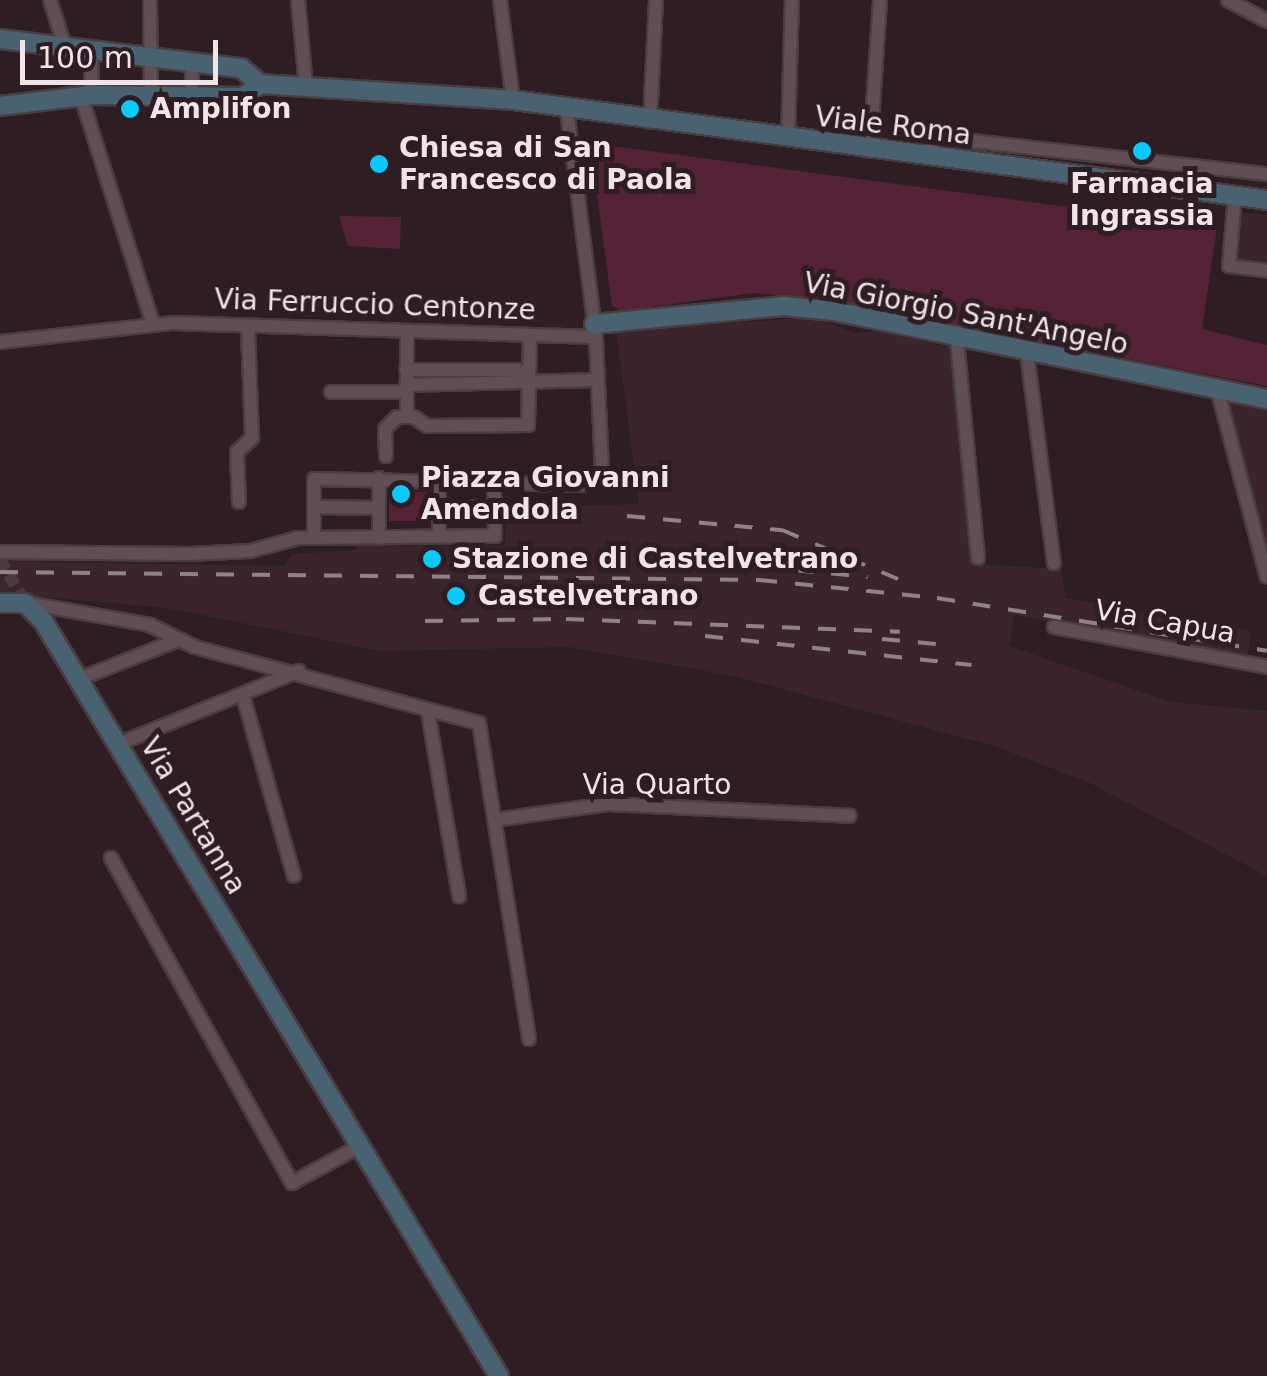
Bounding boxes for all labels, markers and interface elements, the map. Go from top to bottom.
scale bar [25,20,222,82]
text: 100 m [37,40,133,75]
place label: Amplifon [150,92,291,126]
marker: Amplifon [119,98,141,120]
street label: Viale Roma [813,100,973,152]
place label: Chiesa di San Francesco di Paola [399,131,693,197]
marker: Farmacia Ingrassia [1131,140,1153,162]
marker: Chiesa di San Francesco di Paola [368,153,390,175]
place label: Farmacia Ingrassia [1070,167,1214,233]
street label: Via Giorgio Sant'Angelo [801,266,1131,362]
street label: Via Ferruccio Centonze [214,283,536,327]
place label: Piazza Giovanni Amendola [421,461,670,527]
marker: Piazza Giovanni Amendola [390,483,412,505]
place label: Stazione di Castelvetrano [452,542,858,576]
marker: Stazione di Castelvetrano [421,548,443,570]
place label: Castelvetrano [478,579,699,613]
marker: Castelvetrano [443,583,469,609]
street label: Via Capua [1092,593,1238,651]
street label: Via Partanna [133,731,253,901]
street label: Via Quarto [583,768,731,802]

